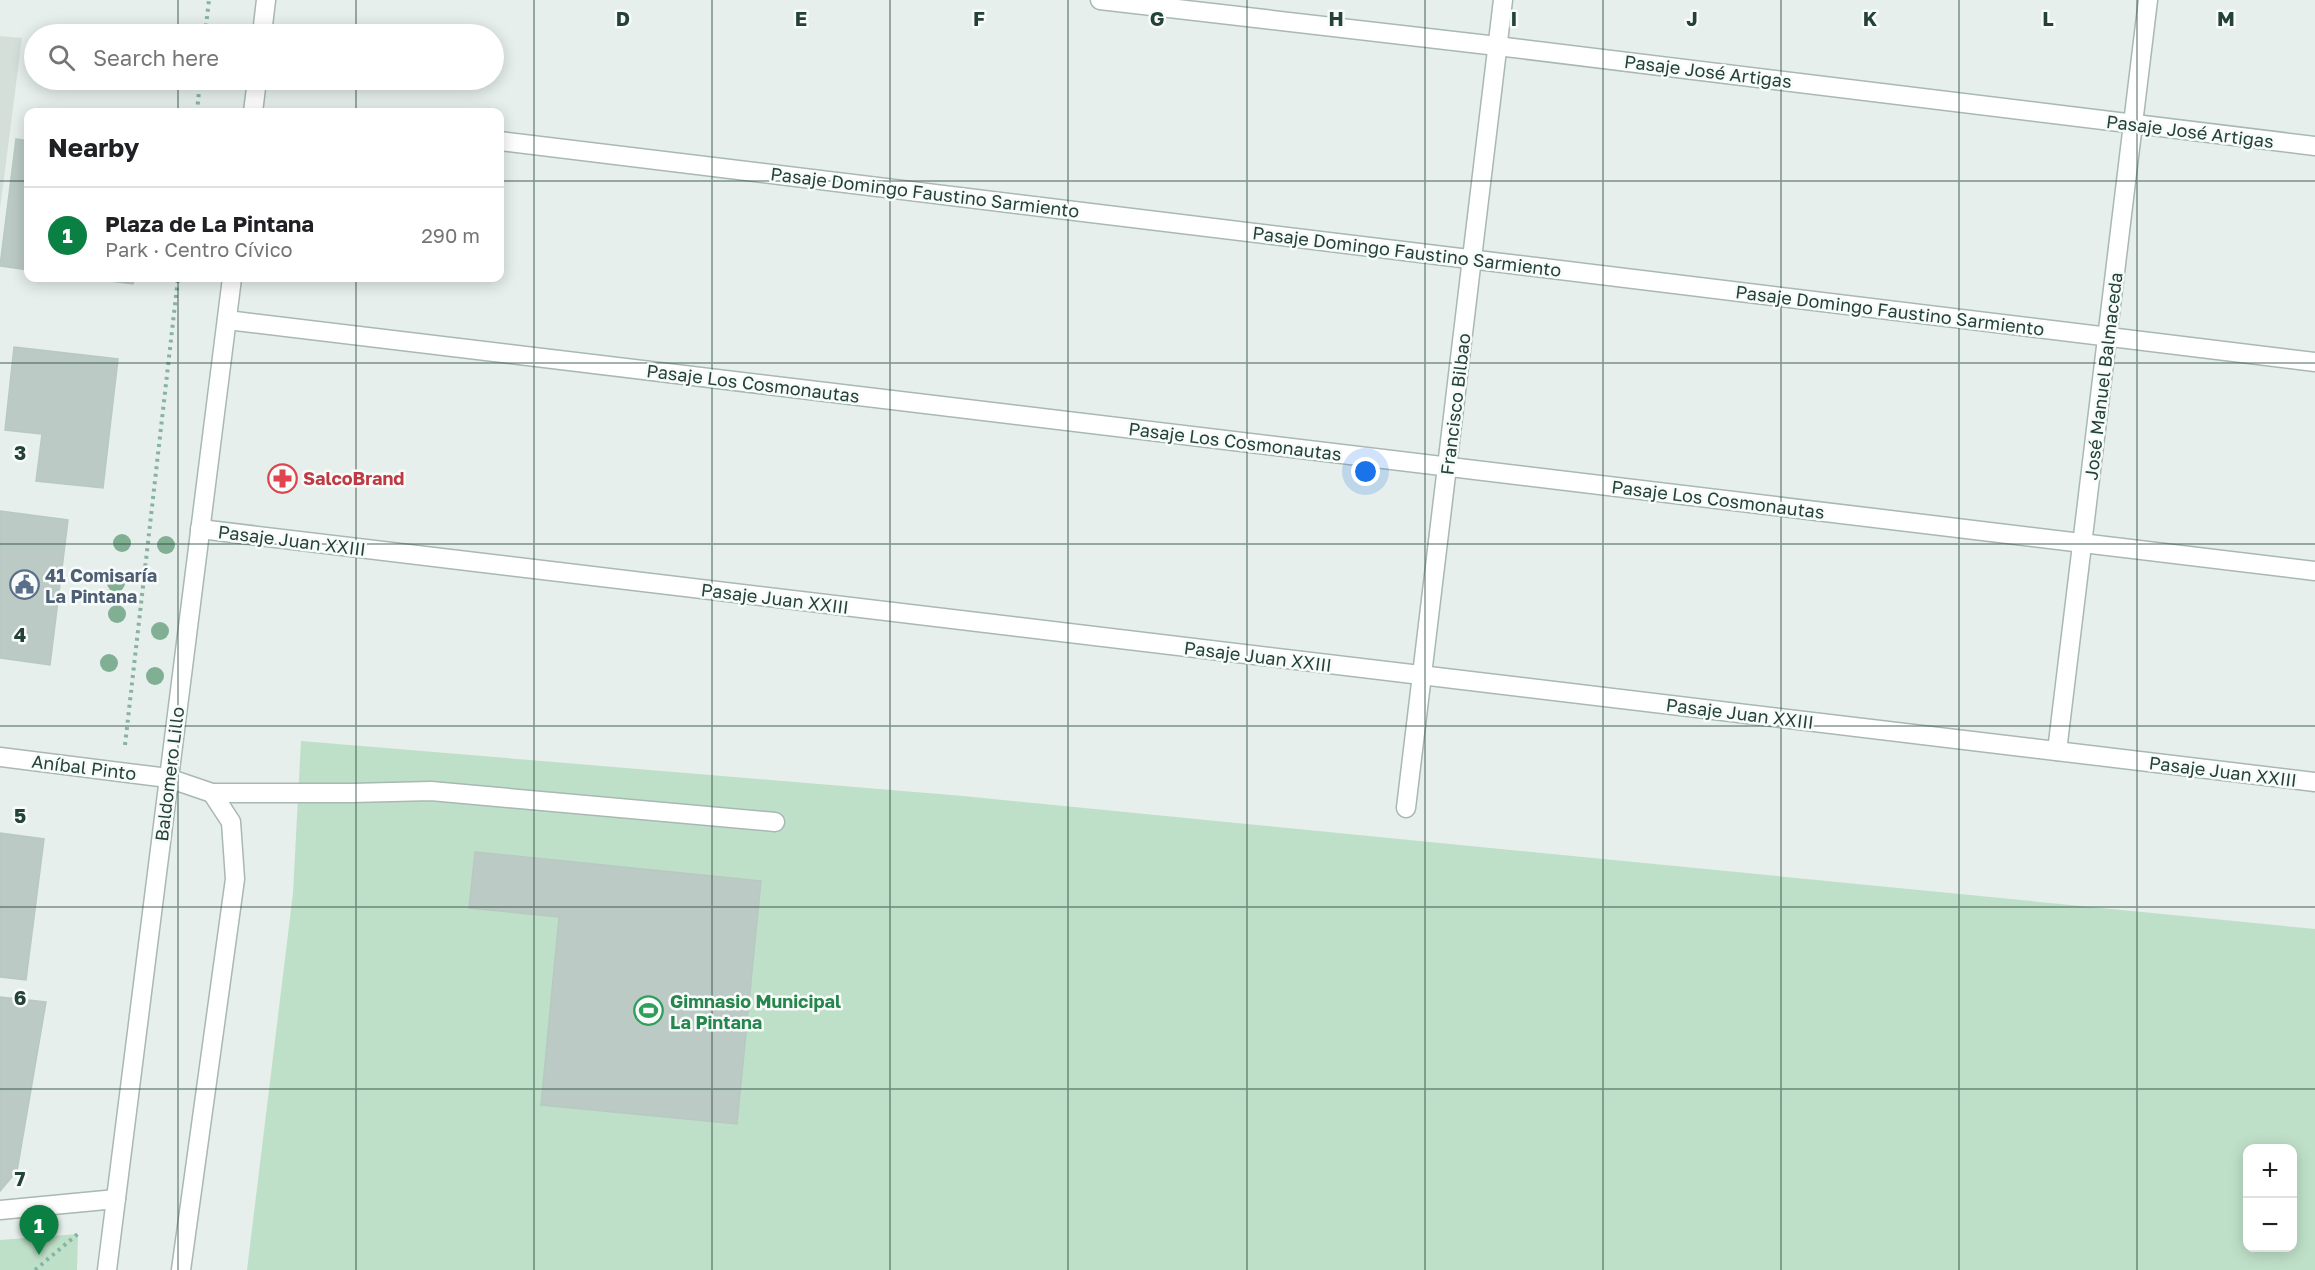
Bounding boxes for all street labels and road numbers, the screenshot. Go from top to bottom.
street label: Pasaje José Artigas [1623,50,1793,92]
street label: Pasaje José Artigas [2105,110,2275,152]
street label: Pasaje Domingo Faustino Sarmiento [769,162,1081,222]
street label: Pasaje Domingo Faustino Sarmiento [1251,221,1563,281]
street label: José Manuel Balmaceda [2079,271,2127,481]
street label: Pasaje Domingo Faustino Sarmiento [1734,280,2046,340]
street label: Francisco Bilbao [1435,332,1475,476]
street label: Pasaje Los Cosmonautas [645,359,861,407]
street label: Pasaje Los Cosmonautas [1127,417,1343,465]
street label: Pasaje Los Cosmonautas [1610,475,1826,523]
street label: Pasaje Juan XXIII [217,520,367,560]
street label: Pasaje Juan XXIII [700,578,850,618]
street label: Pasaje Juan XXIII [1183,636,1333,676]
street label: Pasaje Juan XXIII [1665,693,1815,733]
street label: Baldomero Lillo [150,705,188,843]
street label: Aníbal Pinto [30,750,138,784]
street label: Pasaje Juan XXIII [2148,751,2298,791]

